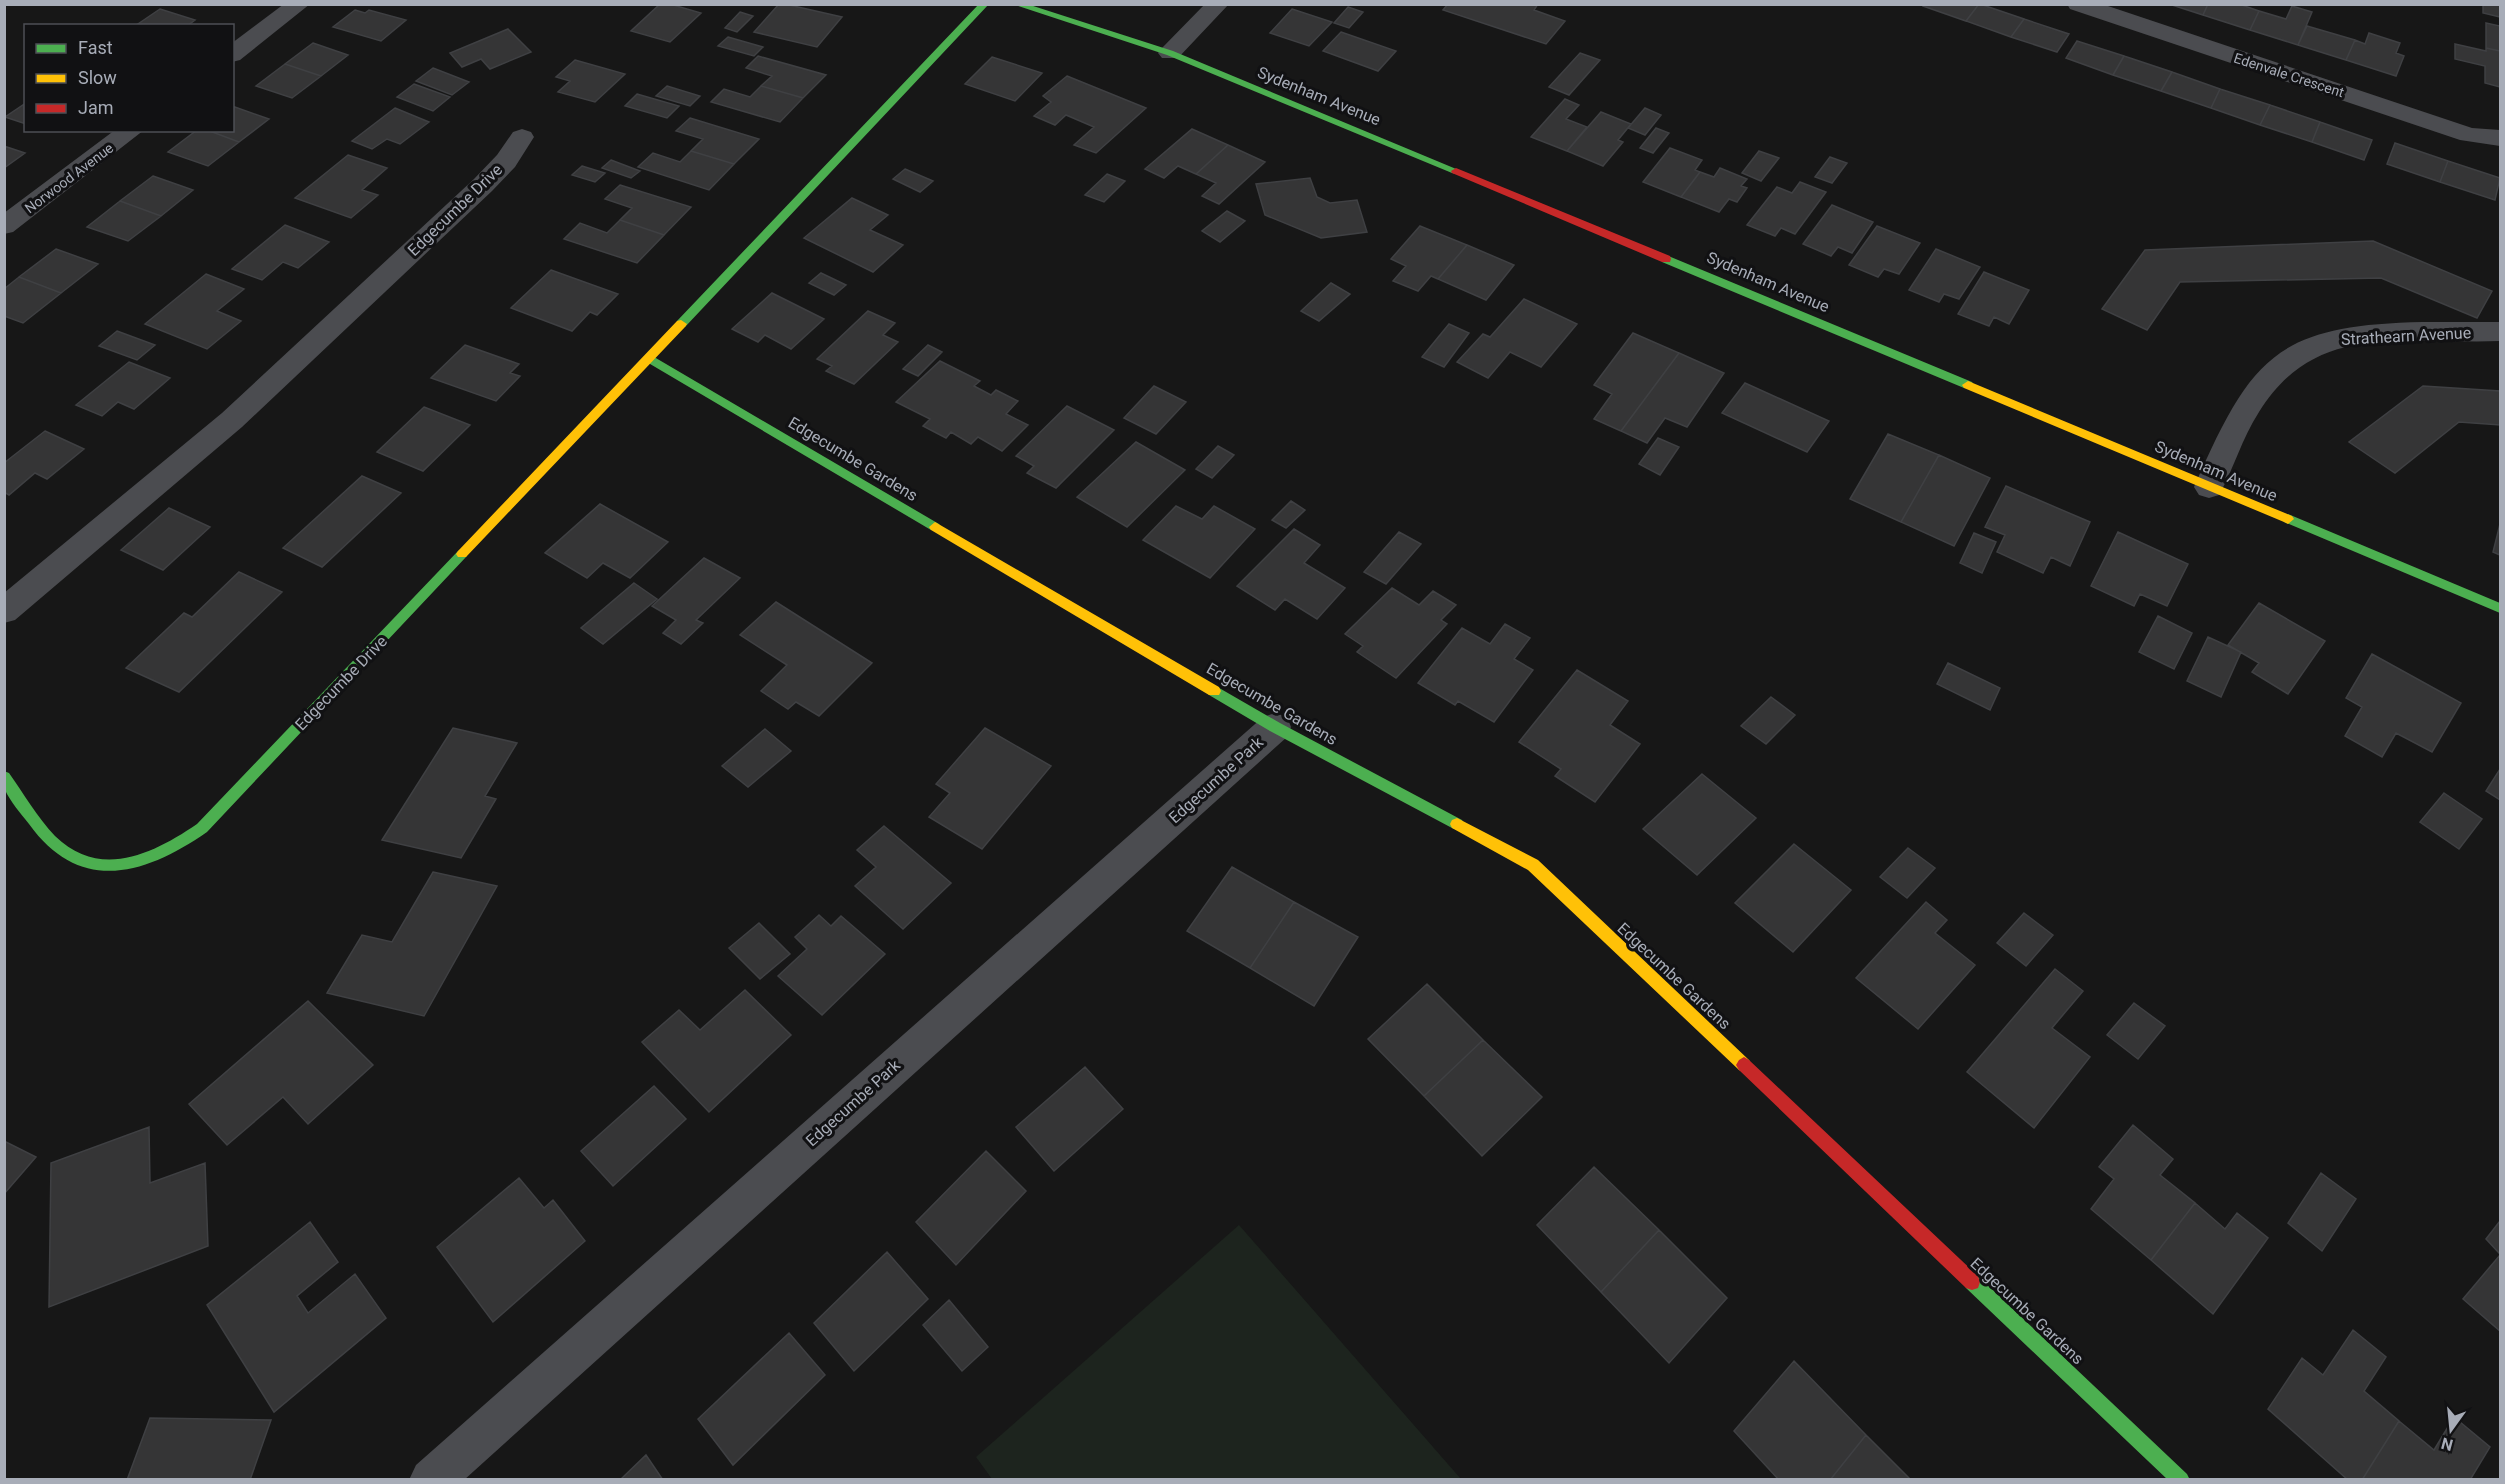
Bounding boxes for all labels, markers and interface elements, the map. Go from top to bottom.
legend [24,24,234,132]
text: Fast [78,37,113,58]
street label: Edenvale Crescent [2232,50,2347,100]
street label: Sydenham Avenue [1255,63,1383,129]
text: Slow [78,67,117,88]
text: Jam [78,97,114,118]
street label: Norwood Avenue [22,140,116,216]
street label: Edgecumbe Drive [404,160,506,260]
street label: Sydenham Avenue [1704,248,1832,316]
street label: Strathearn Avenue [2340,323,2472,349]
street label: Edgecumbe Gardens [785,413,921,505]
street label: Sydenham Avenue [2152,437,2280,505]
street label: Edgecumbe Drive [291,632,391,734]
street label: Edgecumbe Gardens [1203,659,1341,749]
street label: Edgecumbe Park [1165,732,1268,827]
street label: Edgecumbe Gardens [1614,919,1734,1033]
street label: Edgecumbe Park [802,1055,905,1150]
street label: Edgecumbe Gardens [1967,1254,2087,1368]
north arrow [2421,1400,2481,1460]
text: N [2439,1433,2455,1455]

